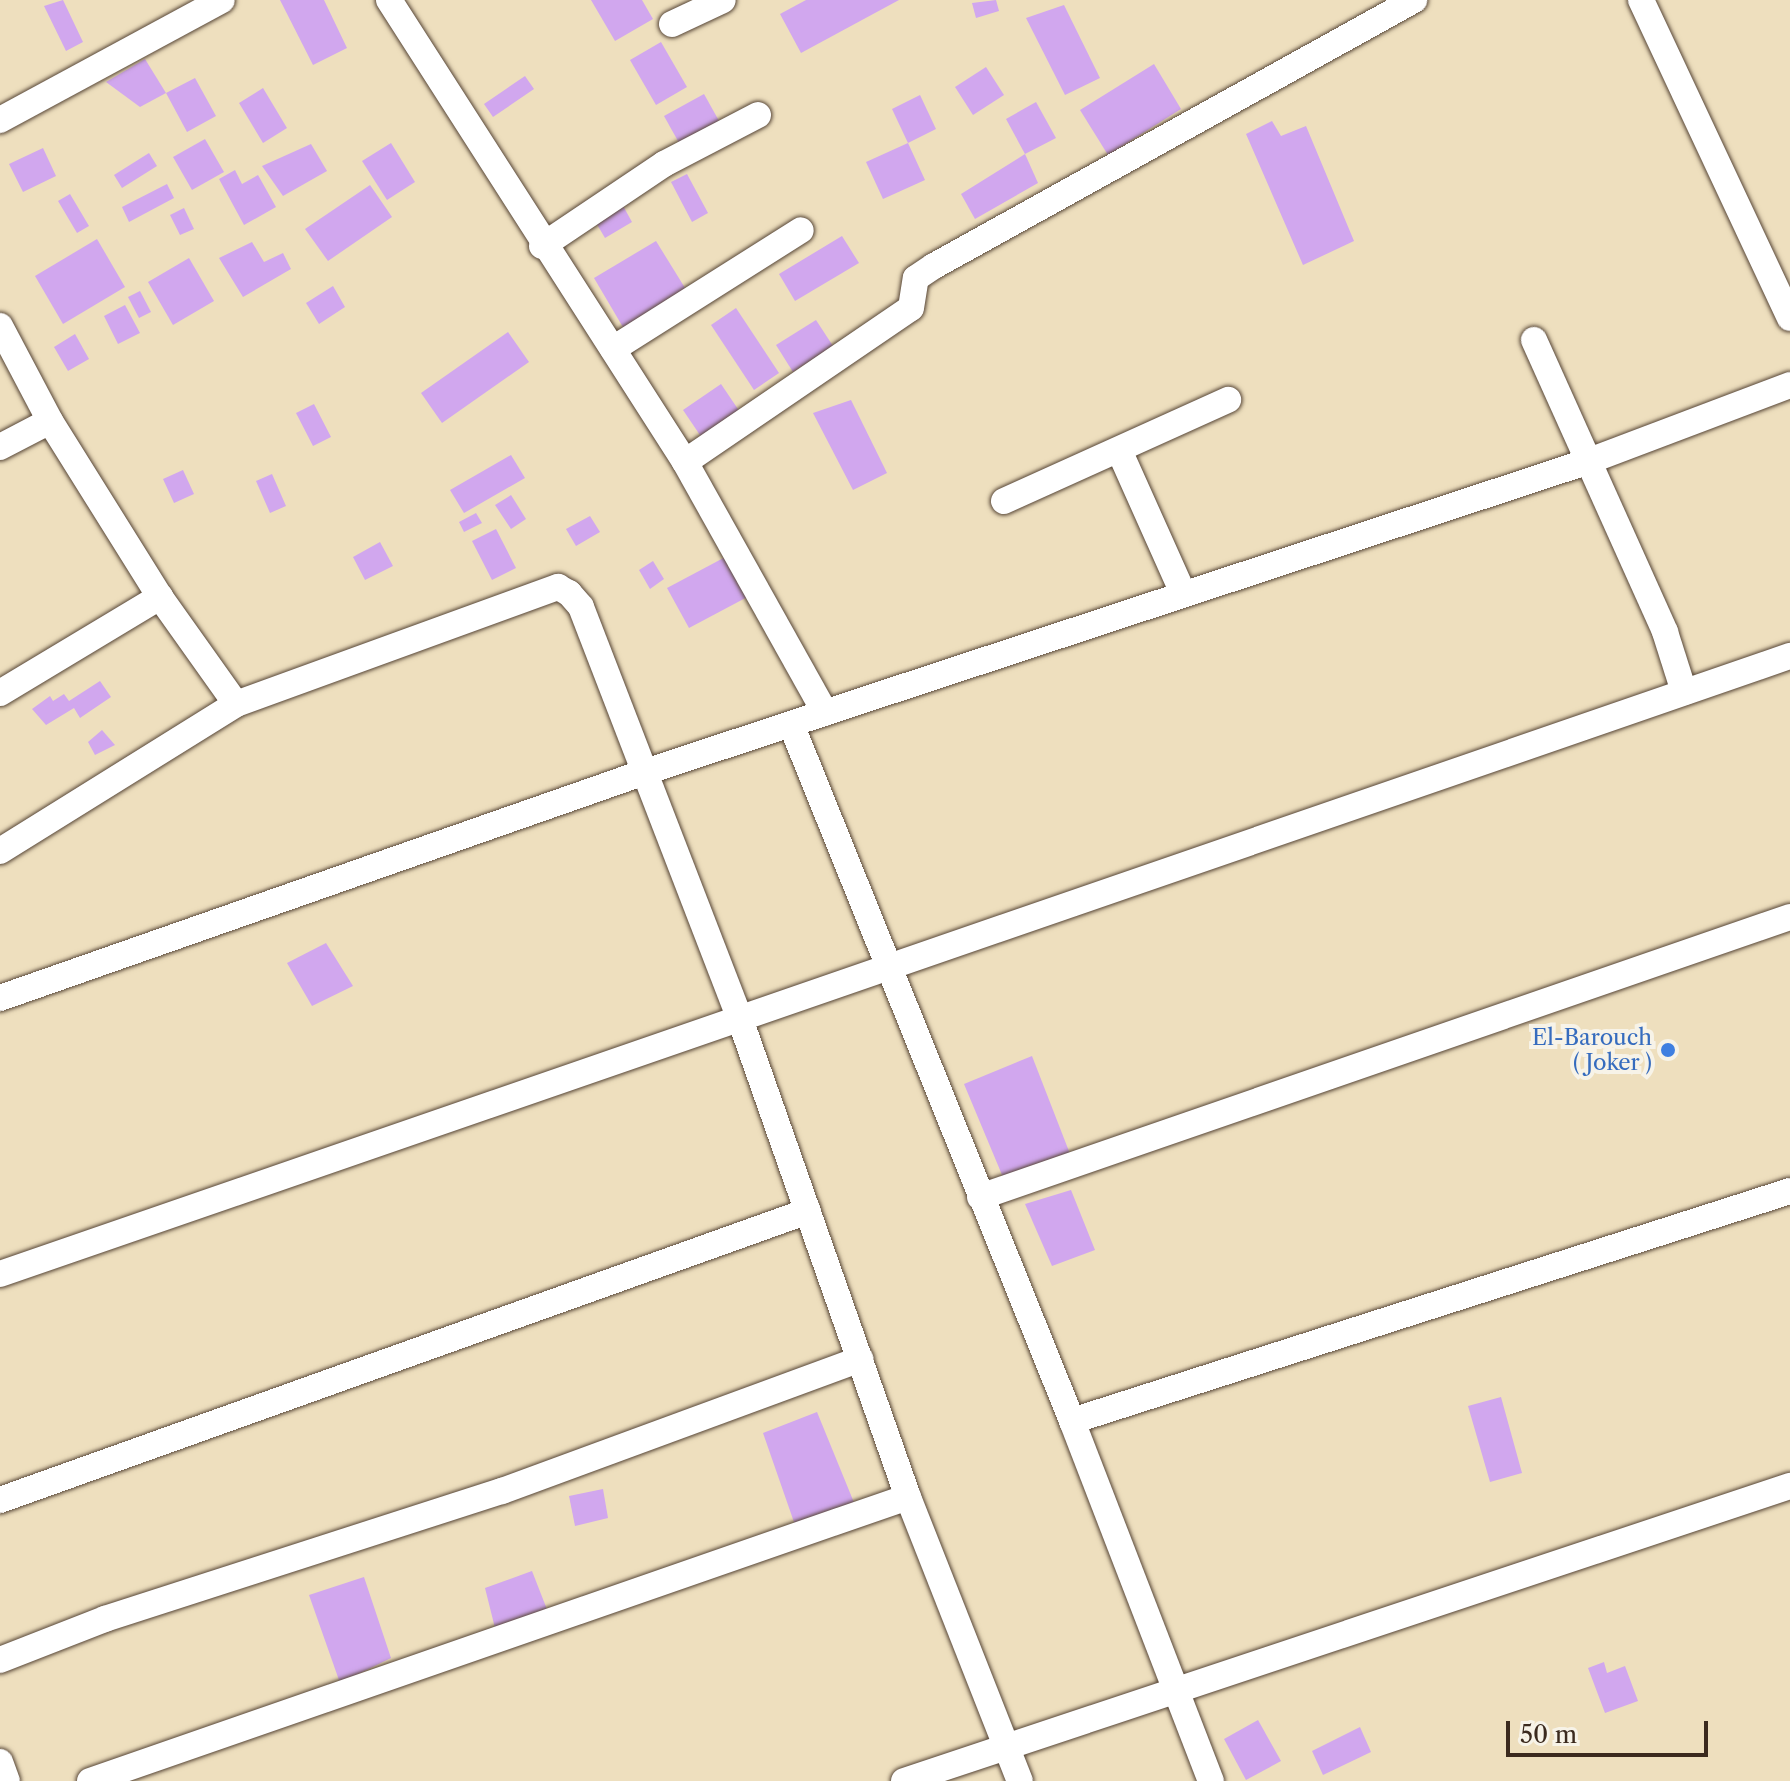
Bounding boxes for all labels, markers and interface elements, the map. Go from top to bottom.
place label: El-Barouch ( Joker ) [1532,1024,1652,1076]
marker: El-Barouch ( Joker ) [1659,1041,1677,1059]
scale bar [1510,1705,1712,1755]
text: 50 m [1520,1720,1577,1749]

